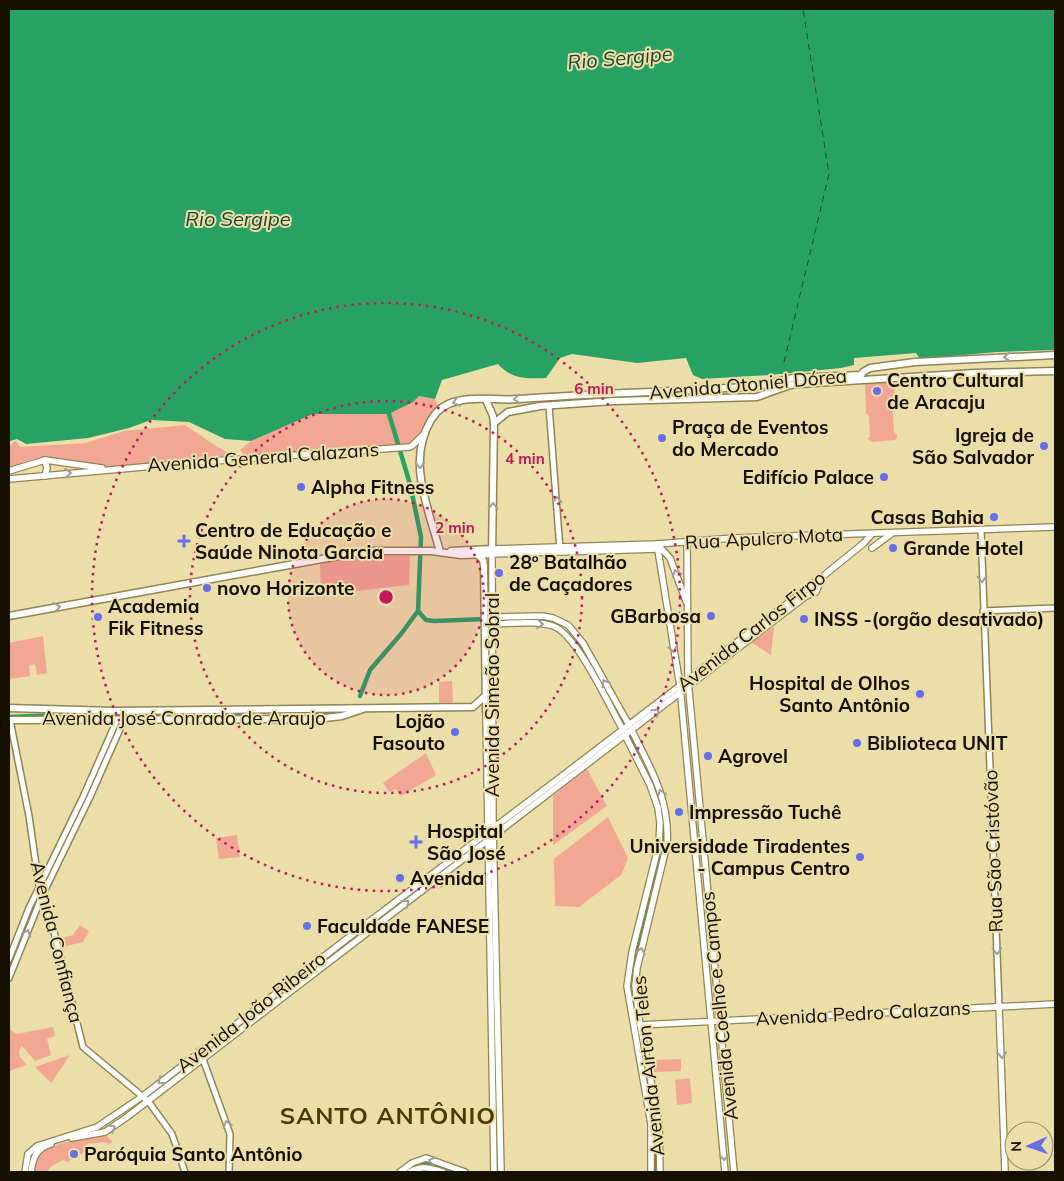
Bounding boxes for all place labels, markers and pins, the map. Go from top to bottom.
place label: Centro Cultural de Aracaju [887,368,1024,414]
marker: Centro Cultural de Aracaju [871,385,883,397]
place label: Praça de Eventos do Mercado [672,415,829,461]
place label: Igreja de São Salvador [912,423,1035,469]
marker: Praça de Eventos do Mercado [656,432,668,444]
marker: Igreja de São Salvador [1038,440,1050,452]
place label: Edifício Palace [743,465,874,489]
marker: Edifício Palace [878,471,890,483]
place label: Alpha Fitness [311,475,434,499]
marker: Alpha Fitness [295,481,307,493]
place label: Casas Bahia [870,505,984,529]
marker: Casas Bahia [988,511,1000,523]
place label: Centro de Educação e Saúde Ninota Garcia [195,518,391,564]
marker: Centro de Educação e Saúde Ninota Garcia [177,534,191,548]
place label: Grande Hotel [903,536,1023,560]
marker: Grande Hotel [887,542,899,554]
place label: 28º Batalhão de Caçadores [509,550,632,596]
marker: 28º Batalhão de Caçadores [493,567,505,579]
place label: novo Horizonte [217,576,355,600]
marker: novo Horizonte [201,582,213,594]
centre of rings [377,588,395,606]
place label: Academia Fik Fitness [108,594,203,640]
place label: GBarbosa [610,604,701,628]
place label: INSS -(orgão desativado) [814,607,1044,631]
marker: GBarbosa [705,610,717,622]
marker: Academia Fik Fitness [92,611,104,623]
marker: INSS -(orgão desativado) [798,613,810,625]
place label: Hospital de Olhos Santo Antônio [749,671,910,717]
marker: Hospital de Olhos Santo Antônio [914,688,926,700]
place label: Lojão Fasouto [372,709,445,755]
marker: Lojão Fasouto [449,726,461,738]
place label: Biblioteca UNIT [867,731,1008,755]
marker: Biblioteca UNIT [851,737,863,749]
place label: Agrovel [718,744,788,768]
marker: Agrovel [702,750,714,762]
place label: Impressão Tuchê [689,800,841,824]
marker: Impressão Tuchê [673,806,685,818]
place label: Hospital São José [427,819,506,865]
place label: Universidade Tiradentes - Campus Centro [630,834,850,880]
marker: Hospital São José [409,835,423,849]
marker: Universidade Tiradentes - Campus Centro [854,851,866,863]
place label: Avenida [410,866,484,890]
marker: Avenida [394,872,406,884]
place label: Faculdade FANESE [317,914,489,938]
marker: Faculdade FANESE [301,920,313,932]
place label: Paróquia Santo Antônio [84,1142,302,1166]
marker: Paróquia Santo Antônio [68,1148,80,1160]

